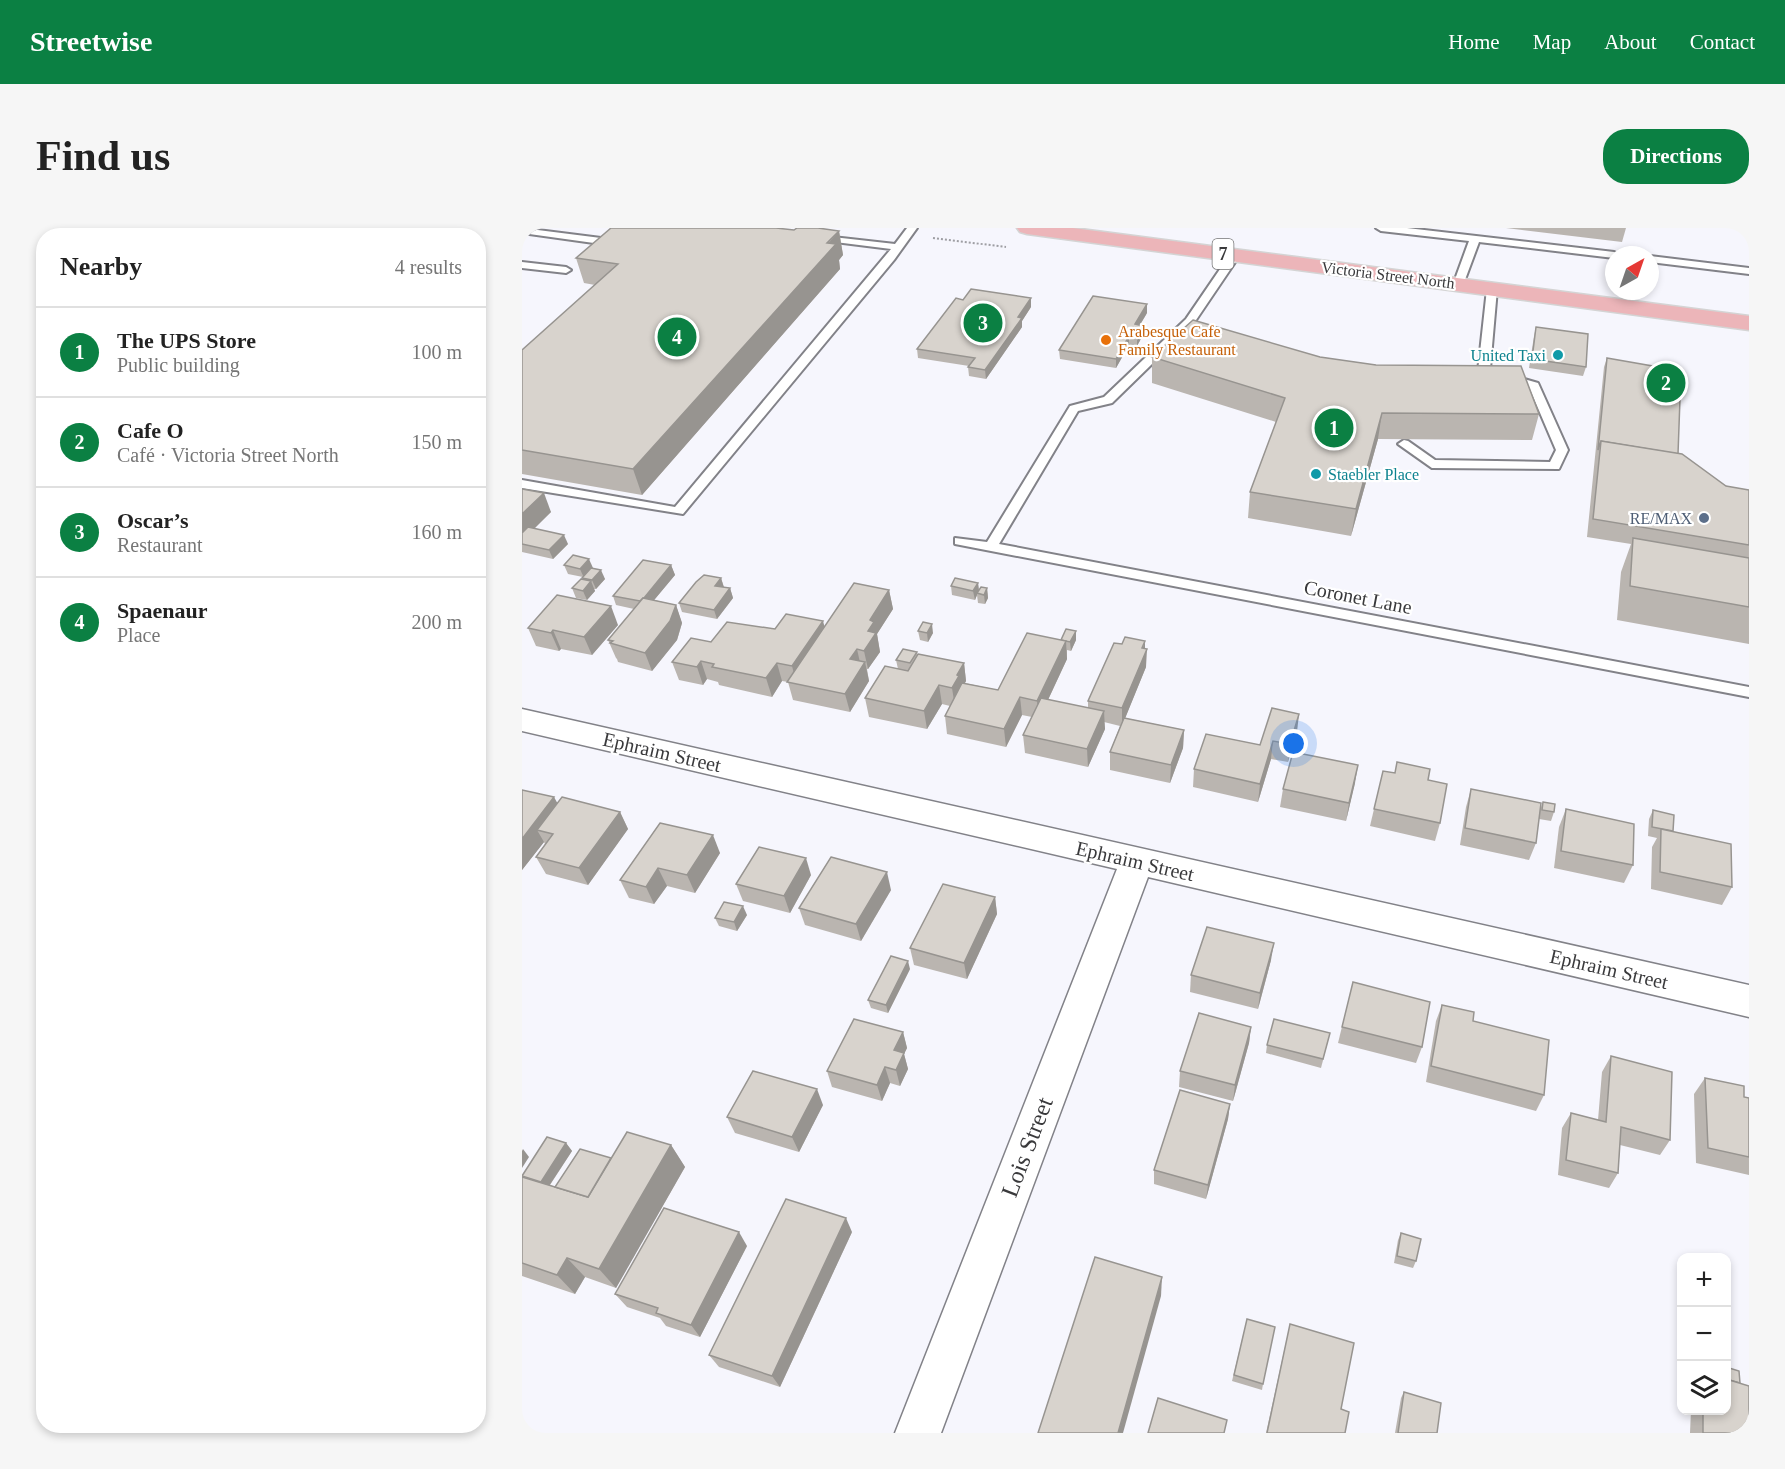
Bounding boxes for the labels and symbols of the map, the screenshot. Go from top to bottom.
road number: 7 [1212,239,1234,269]
north arrow [1605,246,1659,300]
street label: Victoria Street North [1320,258,1456,292]
pin: 3 [964,300,1002,346]
pin: 4 [658,314,696,360]
place label: Arabesque Cafe Family Restaurant [1118,323,1236,359]
marker: Arabesque Cafe Family Restaurant [1099,333,1113,347]
place label: United Taxi [1471,347,1547,364]
marker: United Taxi [1551,348,1565,362]
pin: 2 [1646,360,1686,406]
pin: 1 [1314,406,1354,450]
place label: Staebler Place [1328,466,1419,483]
marker: Staebler Place [1309,467,1323,481]
place label: RE/MAX [1630,510,1692,527]
marker: RE/MAX [1697,511,1711,525]
street label: Coronet Lane [1302,576,1414,618]
street label: Ephraim Street [601,728,724,777]
your location [1279,729,1308,758]
street label: Ephraim Street [1074,837,1197,886]
street label: Ephraim Street [1548,945,1671,994]
street label: Lois Street [996,1093,1058,1201]

